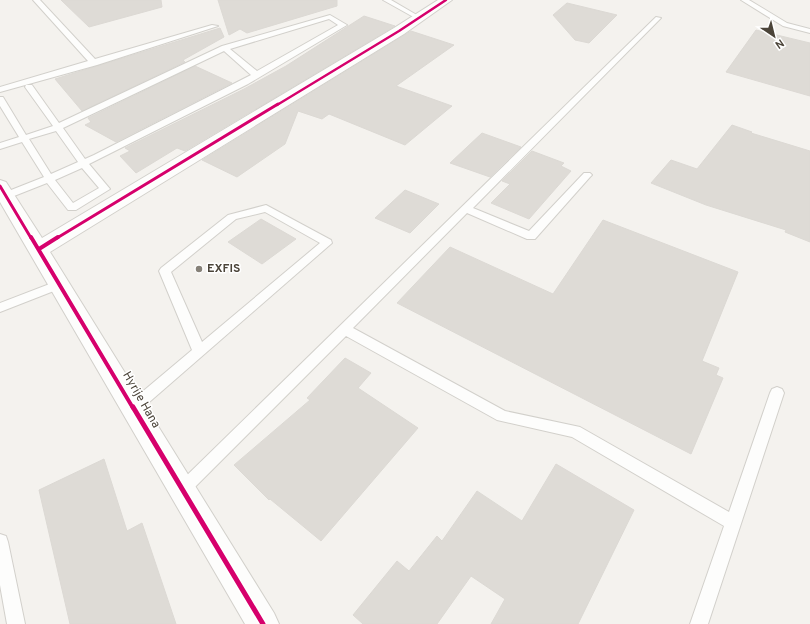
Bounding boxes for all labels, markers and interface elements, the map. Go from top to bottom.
north arrow [754,16,794,56]
text: N [772,35,786,51]
place label: EXFIS [207,261,240,277]
marker: EXFIS [194,264,204,274]
street label: Hyrije Hana [118,369,164,431]

